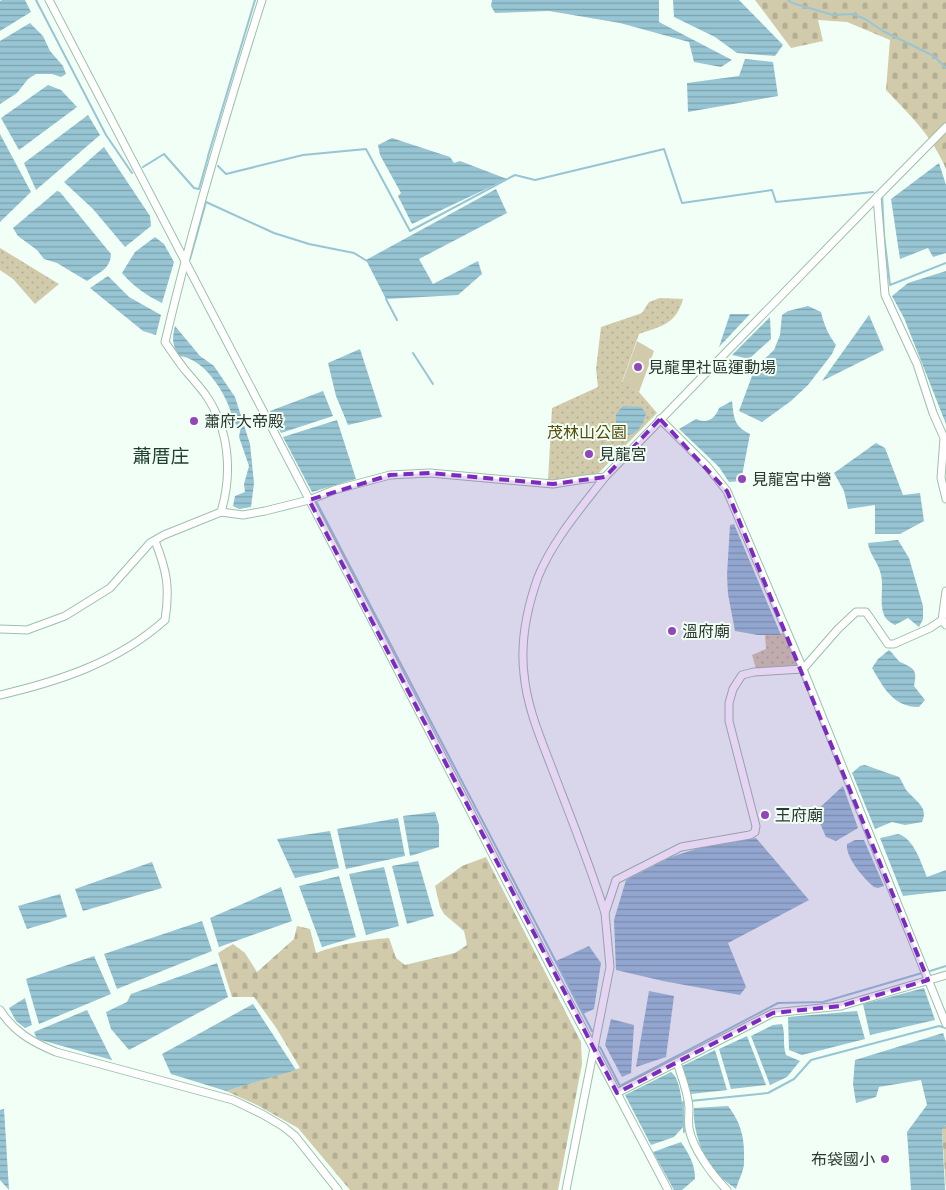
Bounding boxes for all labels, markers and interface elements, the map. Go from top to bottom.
place label: 見龍里社區運動場 [648,358,776,377]
marker: 見龍里社區運動場 [632,361,644,373]
place label: 蕭府大帝殿 [204,412,284,431]
marker: 蕭府大帝殿 [188,415,200,427]
park label: 茂林山公園 [547,423,627,442]
district label: 蕭厝庄 [132,445,190,468]
place label: 見龍宮 [599,445,647,464]
marker: 見龍宮 [583,448,595,460]
place label: 見龍宮中營 [752,470,832,489]
marker: 見龍宮中營 [736,473,748,485]
place label: 溫府廟 [682,622,730,641]
marker: 溫府廟 [666,625,678,637]
place label: 王府廟 [775,806,823,825]
marker: 王府廟 [759,809,771,821]
place label: 布袋國小 [811,1150,875,1169]
marker: 布袋國小 [879,1153,891,1165]

